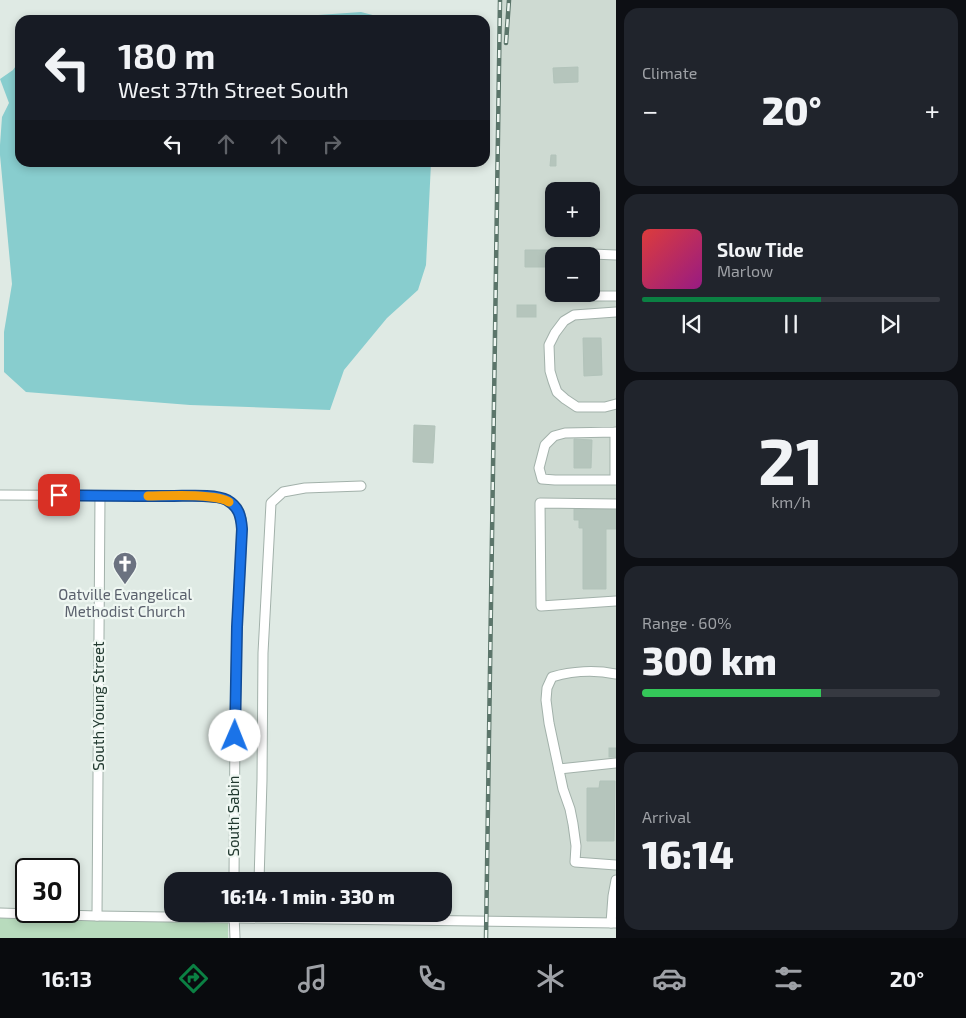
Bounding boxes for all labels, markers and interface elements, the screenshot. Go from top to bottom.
text: 180 m [118,34,215,76]
icon: left [35,35,100,100]
text: Climate [642,63,697,82]
text: West 37th Street South [118,76,349,102]
text: 20° [762,87,821,133]
text: − [642,93,658,127]
text: + [925,93,940,127]
icon: left [159,130,187,158]
icon: ahead [212,130,240,158]
icon: ahead [265,130,293,158]
icon: right [318,130,346,158]
map controls [545,182,600,302]
button: + [545,182,600,237]
text: Slow Tide [717,238,804,261]
button: − [545,247,600,302]
text: Marlow [717,261,773,280]
icon: previous [678,310,706,338]
icon: pause [777,310,805,338]
icon: next [876,310,904,338]
text: 21 [758,420,824,498]
pin [38,474,80,516]
icon: arrive [45,481,73,509]
text: km/h [771,492,811,511]
church icon: Oatville Evangelical Methodist Church [112,551,138,585]
place label: Oatville Evangelical Methodist Church [58,585,192,620]
text: Range · 60% [642,613,731,632]
text: 300 km [642,637,777,683]
street label: South Young Street [89,641,107,771]
position arrow [208,709,260,761]
street label: South Sabin [224,776,242,856]
text: Arrival [642,807,691,826]
text: 16:14 [642,831,734,877]
speed limit sign: 30 [15,858,80,923]
text: 16:14 · 1 min · 330 m [221,885,395,908]
icon: directions [176,961,211,996]
icon: music [295,961,330,996]
icon: phone [414,961,449,996]
icon: climate [533,961,568,996]
icon: car [652,961,687,996]
icon: filters [771,961,806,996]
text: 16:13 [42,965,92,991]
text: 20° [890,965,924,991]

